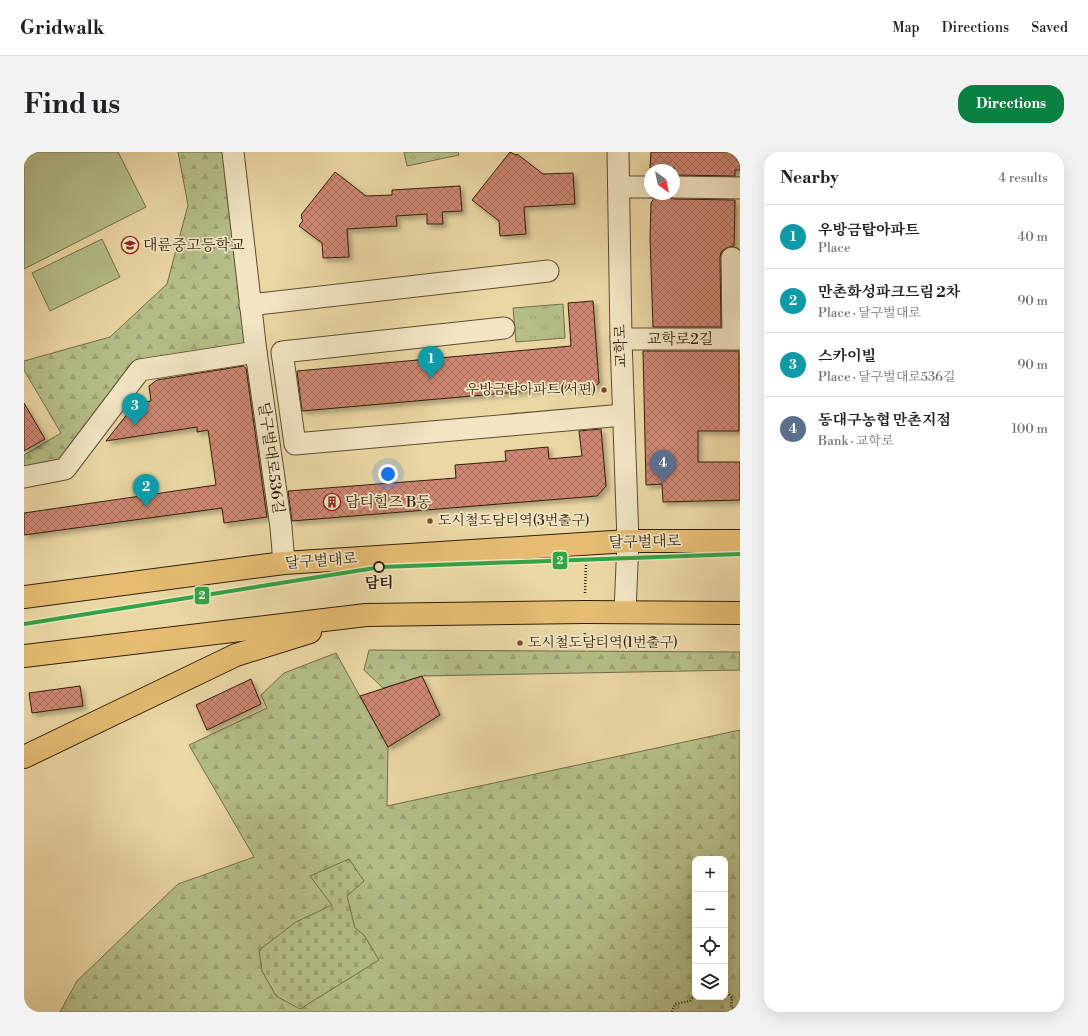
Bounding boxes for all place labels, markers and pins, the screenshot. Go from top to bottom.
school or university icon: 대륜중고등학교 [120,235,140,255]
place label: 대륜중고등학교 [143,236,245,255]
pin: 1 [418,346,444,379]
place label: 우방금탑아파트(서편) [466,381,596,399]
marker: 우방금탑아파트(서편) [599,385,609,395]
pin: 3 [122,393,148,426]
pin: 4 [650,450,676,483]
pin: 2 [133,474,159,507]
building icon: 담티힐즈 B동 [322,492,342,512]
place label: 담티힐즈 B동 [345,493,432,512]
place label: 도시철도담티역(3번출구) [438,512,590,530]
marker: 도시철도담티역(3번출구) [425,516,435,526]
marker: 담티 [373,561,385,573]
place label: 담티 [365,574,393,593]
place label: 도시철도담티역(1번출구) [528,634,678,652]
marker: 도시철도담티역(1번출구) [515,638,525,648]

